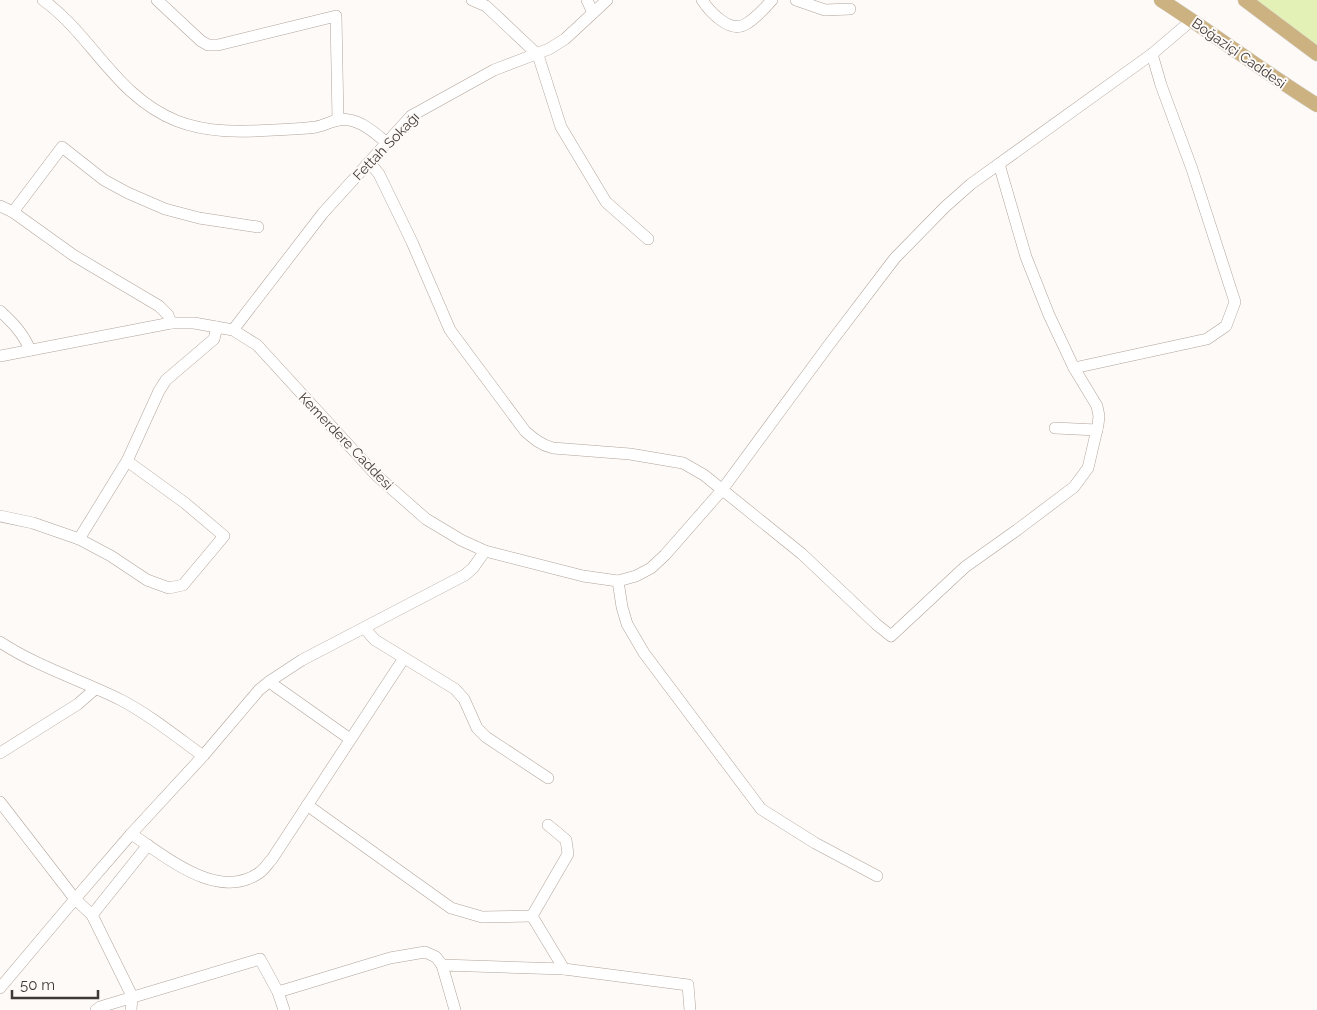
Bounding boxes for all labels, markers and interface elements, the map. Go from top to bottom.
street label: Boğaziçi Caddesi [1189,15,1289,91]
street label: Fettah Sokağı [350,109,422,183]
street label: Kemerdere Caddesi [296,389,396,493]
scale bar [12,968,99,1000]
text: 50 m [20,976,55,994]

